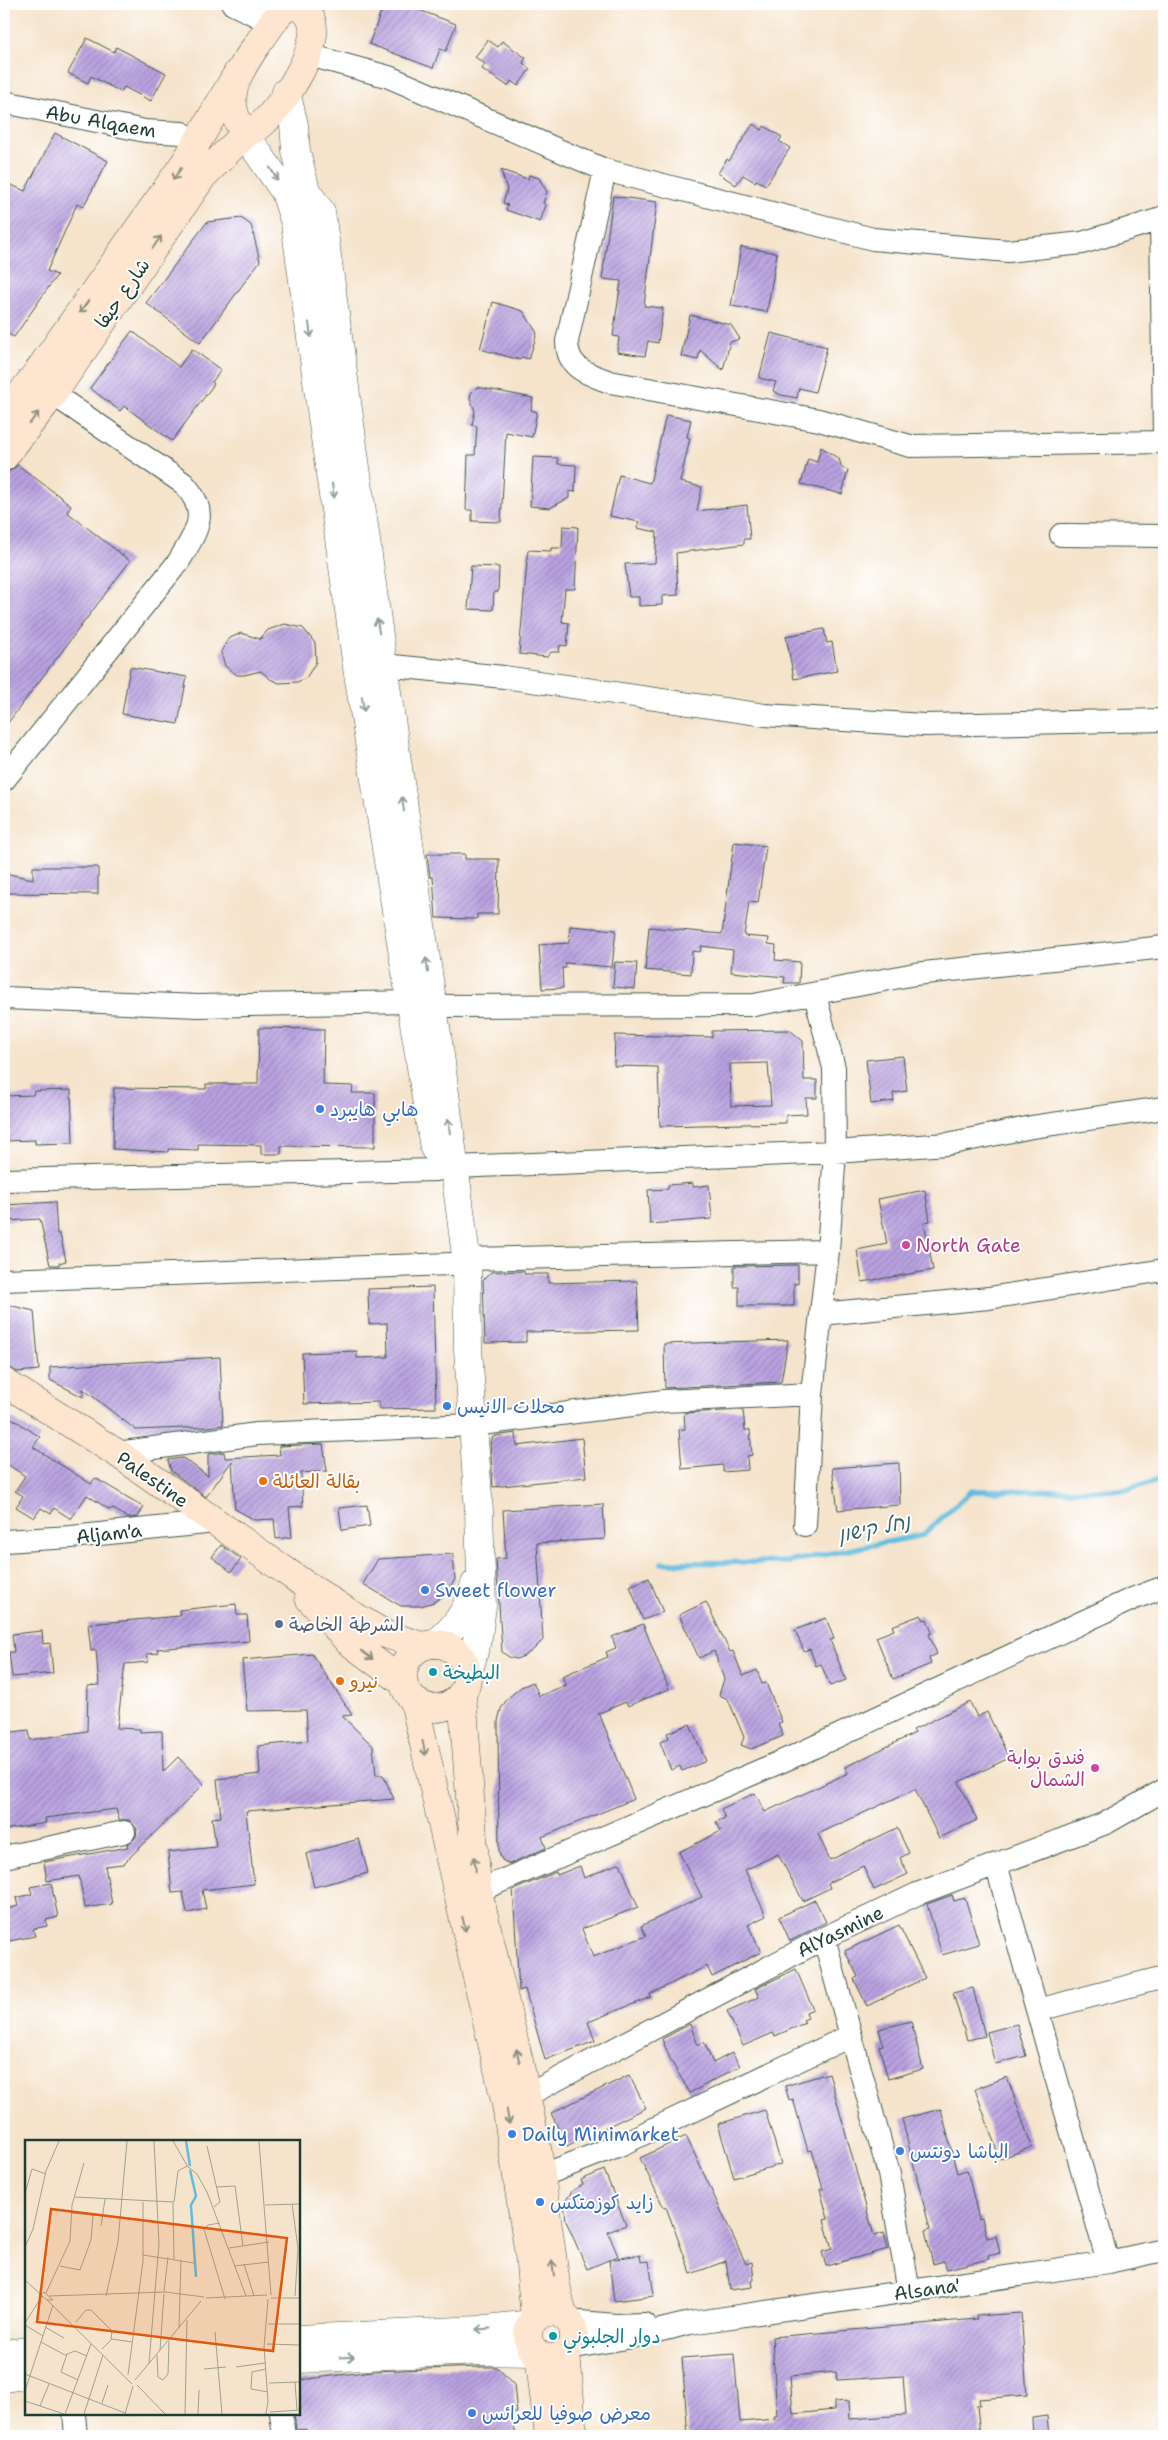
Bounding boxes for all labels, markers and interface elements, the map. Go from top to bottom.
street label: Abu Alqaem [44,99,158,144]
one-way arrow [269,166,279,180]
one-way arrow [172,167,182,181]
one-way arrow [152,236,162,250]
street label: شارع حيفا [89,253,156,334]
one-way arrow [79,300,89,314]
one-way arrow [305,322,315,338]
one-way arrow [28,412,39,425]
one-way arrow [328,483,338,499]
one-way arrow [372,618,382,634]
one-way arrow [359,696,369,712]
one-way arrow [398,797,408,813]
one-way arrow [422,957,432,973]
place label: هابي هايبرد [330,1097,418,1126]
marker: هابي هايبرد [314,1103,326,1115]
one-way arrow [444,1118,454,1134]
place label: North Gate [916,1233,1021,1258]
marker: North Gate [900,1239,912,1251]
place label: محلات الانيس [457,1394,565,1419]
marker: محلات الانيس [441,1400,453,1412]
street label: Palestine [112,1446,194,1513]
place label: بقالة العائلة [273,1469,361,1494]
marker: بقالة العائلة [257,1475,269,1487]
water label: נחל קישון [836,1508,913,1548]
street label: Aljam'a [75,1518,143,1549]
place label: Sweet flower [435,1578,556,1603]
marker: Sweet flower [419,1584,431,1596]
place label: الشرطة الخاصة [289,1612,404,1637]
marker: الشرطة الخاصة [273,1618,285,1630]
one-way arrow [360,1650,374,1660]
place label: البطيخة [443,1660,500,1685]
marker: البطيخة [427,1666,439,1678]
place label: نيرو [348,1669,378,1694]
marker: نيرو [334,1675,346,1687]
one-way arrow [420,1740,429,1756]
place label: فندق بوابة الشمال [1007,1745,1085,1792]
marker: فندق بوابة الشمال [1089,1762,1101,1774]
one-way arrow [470,1856,480,1872]
street label: AlYasmine [793,1900,888,1963]
one-way arrow [460,1916,469,1932]
one-way arrow [513,2049,522,2065]
one-way arrow [503,2108,513,2124]
place label: Daily Minimarket [522,2122,679,2147]
marker: Daily Minimarket [506,2128,518,2140]
place label: الباشا دونتس [910,2139,1009,2164]
inset map [25,2140,300,2415]
marker: الباشا دونتس [894,2145,906,2157]
place label: زايد كوزمتكس [550,2190,654,2215]
marker: زايد كوزمتكس [534,2196,546,2208]
one-way arrow [548,2261,558,2277]
street label: Alsana' [892,2272,962,2307]
place label: دوار الجلبوني [563,2324,661,2353]
one-way arrow [475,2325,491,2334]
marker: دوار الجلبوني [547,2330,559,2342]
one-way arrow [339,2352,355,2361]
place label: معرض صوفيا للعرائس [482,2401,651,2426]
marker: معرض صوفيا للعرائس [466,2407,478,2419]

